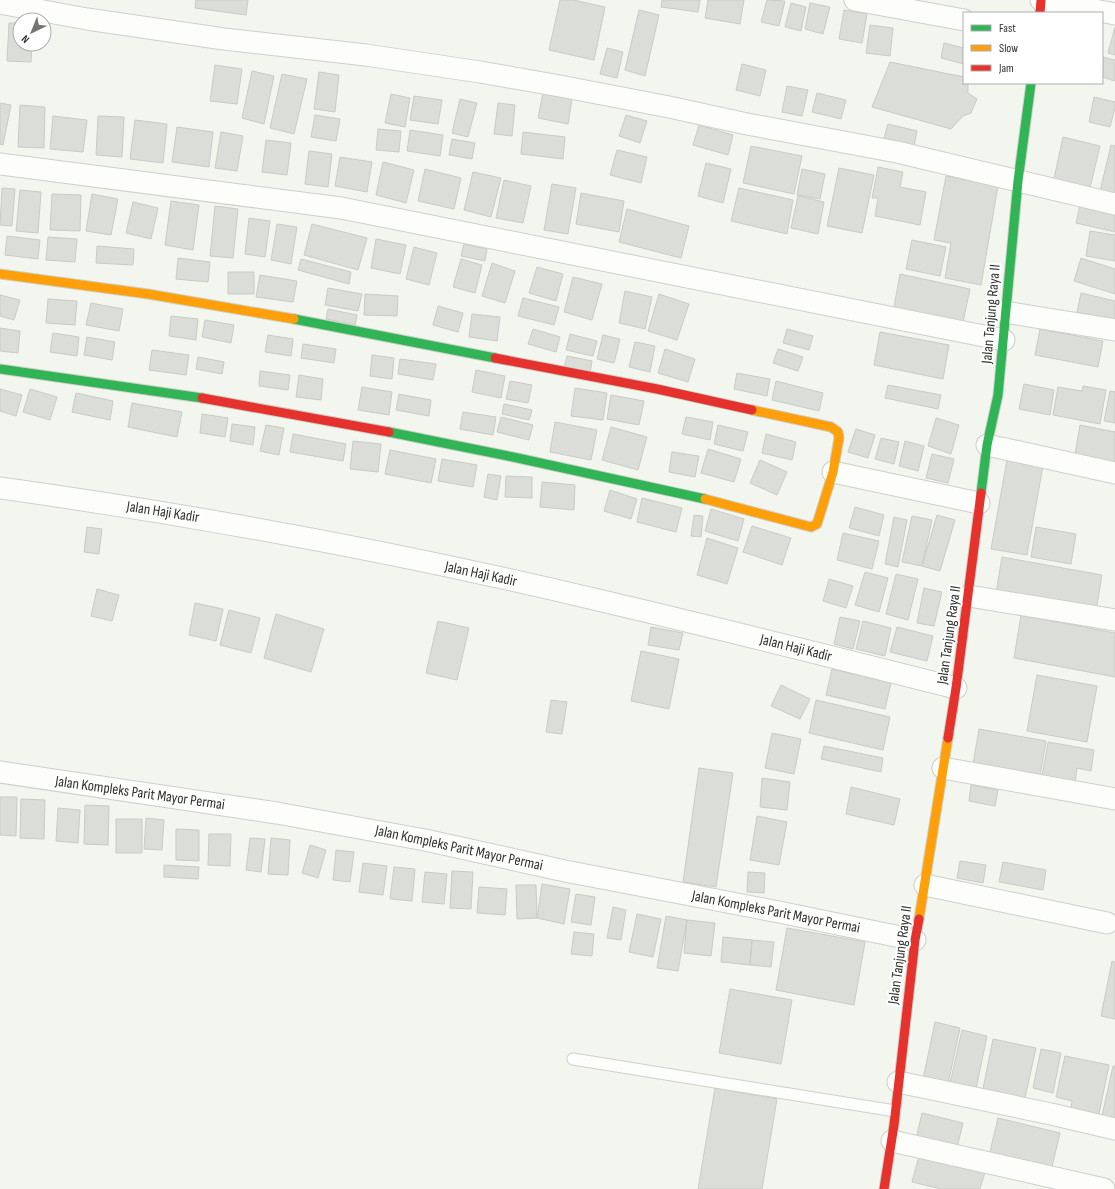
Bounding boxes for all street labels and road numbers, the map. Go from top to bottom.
street label: Jalan Tanjung Raya II [977,264,1005,365]
street label: Jalan Haji Kadir [124,497,201,527]
street label: Jalan Haji Kadir [442,557,520,591]
street label: Jalan Tanjung Raya II [933,584,965,687]
street label: Jalan Haji Kadir [757,630,835,666]
street label: Jalan Kompleks Parit Mayor Permai [53,772,226,814]
street label: Jalan Kompleks Parit Mayor Permai [372,821,545,875]
street label: Jalan Kompleks Parit Mayor Permai [689,886,862,938]
street label: Jalan Tanjung Raya II [884,904,916,1007]

